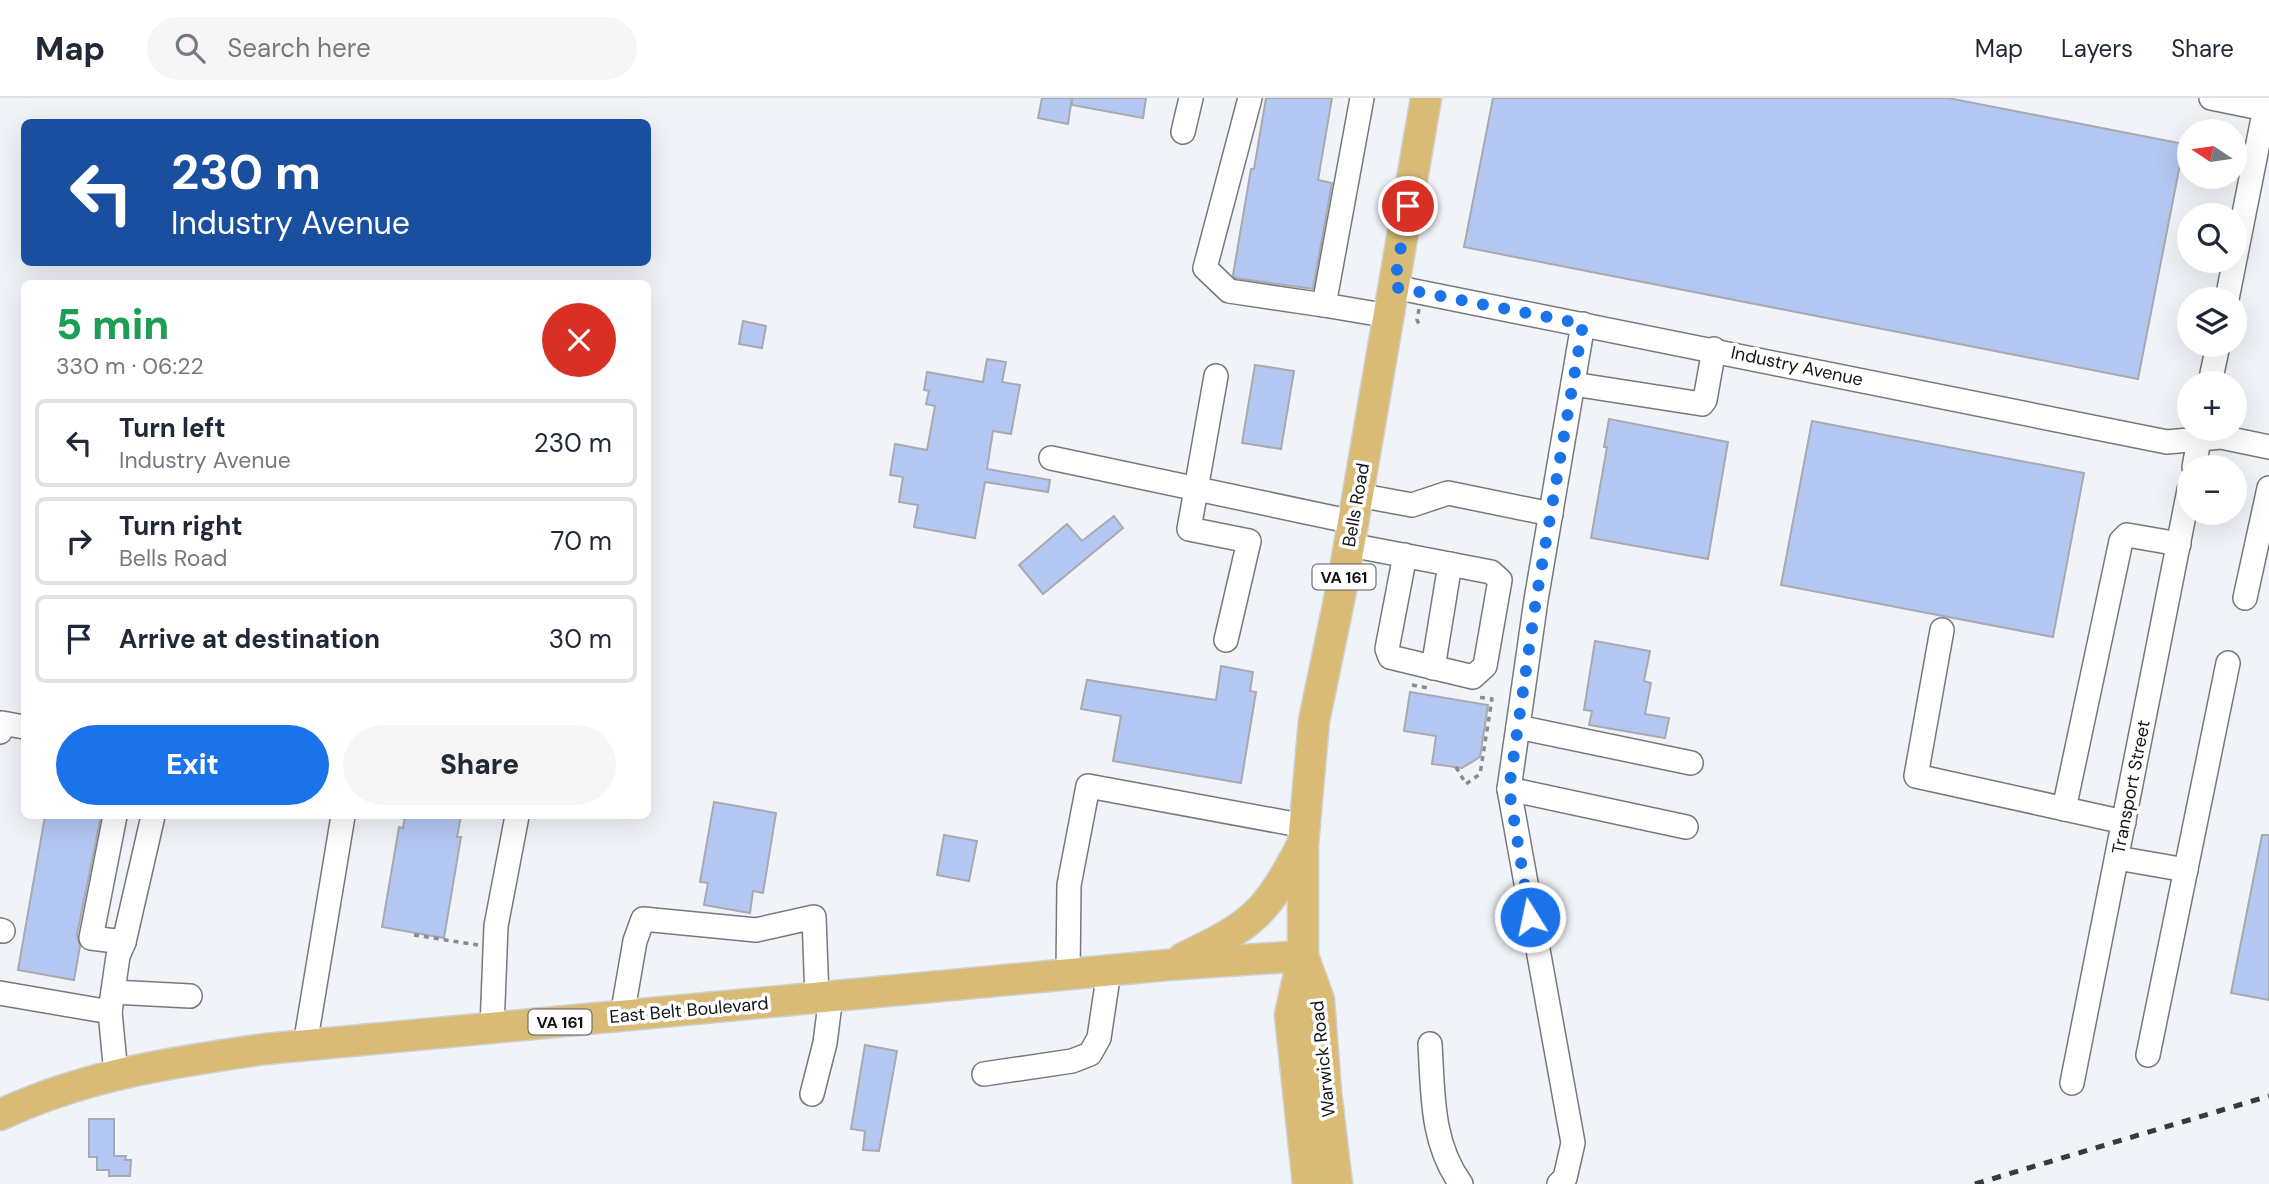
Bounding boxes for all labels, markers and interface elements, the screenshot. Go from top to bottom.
search box [147,17,637,80]
text: Map [35,27,105,70]
icon: search [171,29,209,67]
text: Search here [227,31,371,65]
text: Map [1975,33,2023,64]
text: Layers [2061,33,2133,64]
text: Share [2171,33,2234,64]
north arrow [2177,119,2247,189]
map controls [2177,119,2247,525]
text: 230 m [171,140,321,204]
icon: left [56,147,147,238]
pin [1378,176,1438,236]
icon: arrive [1389,187,1427,225]
text: Industry Avenue [171,202,410,244]
button: search [2177,203,2247,273]
button: layers [2177,287,2247,357]
text: 5 min [56,297,169,352]
button: close [542,303,616,377]
street label: Industry Avenue [1729,340,1865,392]
text: 330 m · 06:22 [56,351,204,381]
button: + [2177,371,2247,441]
text: Turn left [119,411,226,445]
icon: left [60,424,98,462]
text: 230 m [534,426,612,460]
text: Industry Avenue [119,445,291,475]
button: − [2177,455,2247,525]
street label: Bells Road [1337,461,1375,549]
text: Turn right [119,509,243,543]
icon: right [60,522,98,560]
text: 70 m [551,524,612,558]
text: Bells Road [119,543,227,573]
road number: VA 161 [1312,564,1376,590]
icon: arrive [60,620,98,658]
text: Arrive at destination [119,622,380,656]
text: 30 m [549,622,612,656]
street label: Transport Street [2106,718,2156,856]
button: Exit [56,725,329,805]
button: Share [343,725,616,805]
position arrow [1493,880,1567,954]
street label: East Belt Boulevard [608,991,770,1029]
street label: Warwick Road [1305,1000,1341,1118]
road number: VA 161 [528,1010,592,1034]

